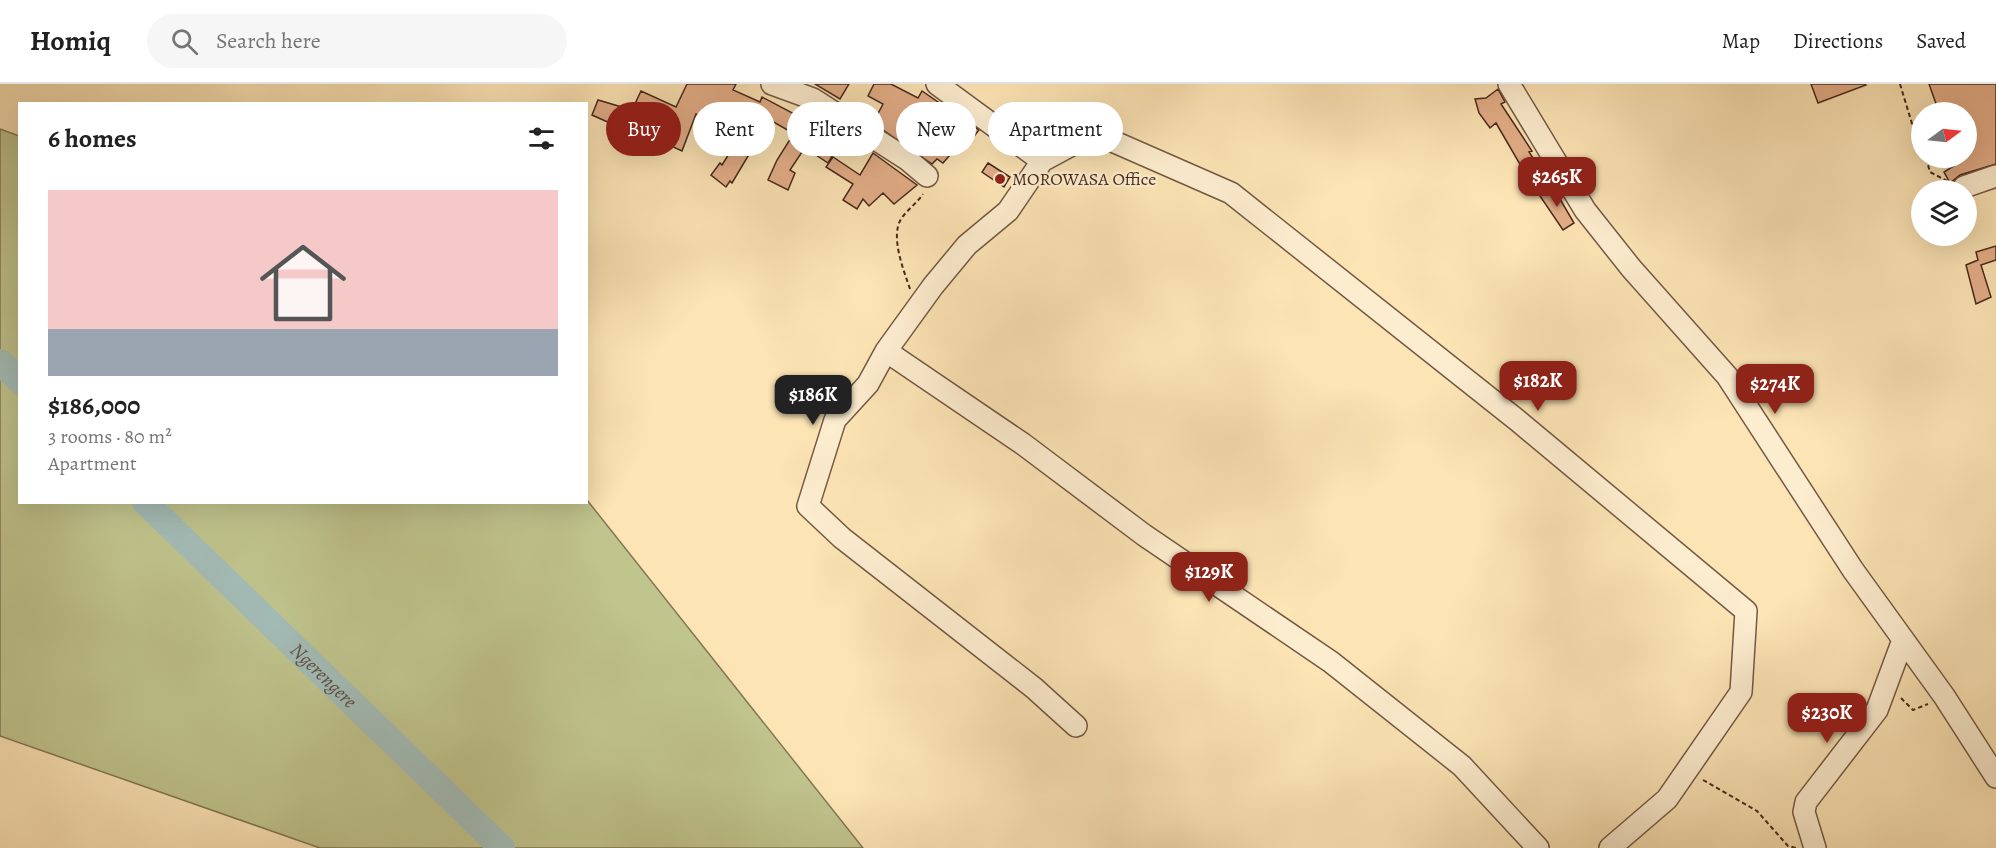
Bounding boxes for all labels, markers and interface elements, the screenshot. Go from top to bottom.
search box [147,14,567,68]
text: Homiq [30,22,111,60]
icon: search [168,25,201,58]
text: Search here [216,26,321,56]
text: Map [1722,27,1760,55]
text: Directions [1793,27,1883,55]
text: Saved [1916,27,1966,55]
chip: Buy [606,102,681,156]
chip: Rent [693,102,775,156]
chip: Filters [787,102,884,156]
chip: New [896,102,976,156]
chip: Apartment [988,102,1123,156]
north arrow [1911,102,1977,168]
map controls [1911,102,1977,246]
text: 6 homes [48,121,137,156]
icon: filters [525,122,558,155]
pin: $265K [1515,157,1599,208]
text: $265K [1532,163,1582,190]
place label: MOROWASA Office [1012,167,1156,191]
marker: MOROWASA Office [993,172,1007,186]
button: layers [1911,180,1977,246]
icon: home [249,229,357,337]
pin: $182K [1496,361,1580,412]
pin: $274K [1733,364,1817,415]
text: $182K [1514,367,1562,394]
text: $274K [1750,370,1800,397]
pin: $186K [771,375,855,426]
text: $186K [789,381,837,408]
text: $186,000 [48,388,140,423]
text: 3 rooms · 80 m² [48,423,172,450]
text: Apartment [48,450,137,477]
pin: $129K [1167,552,1251,603]
text: $129K [1185,558,1233,585]
water label: Ngerengere [284,637,363,714]
pin: $230K [1785,693,1869,744]
text: $230K [1802,699,1852,726]

